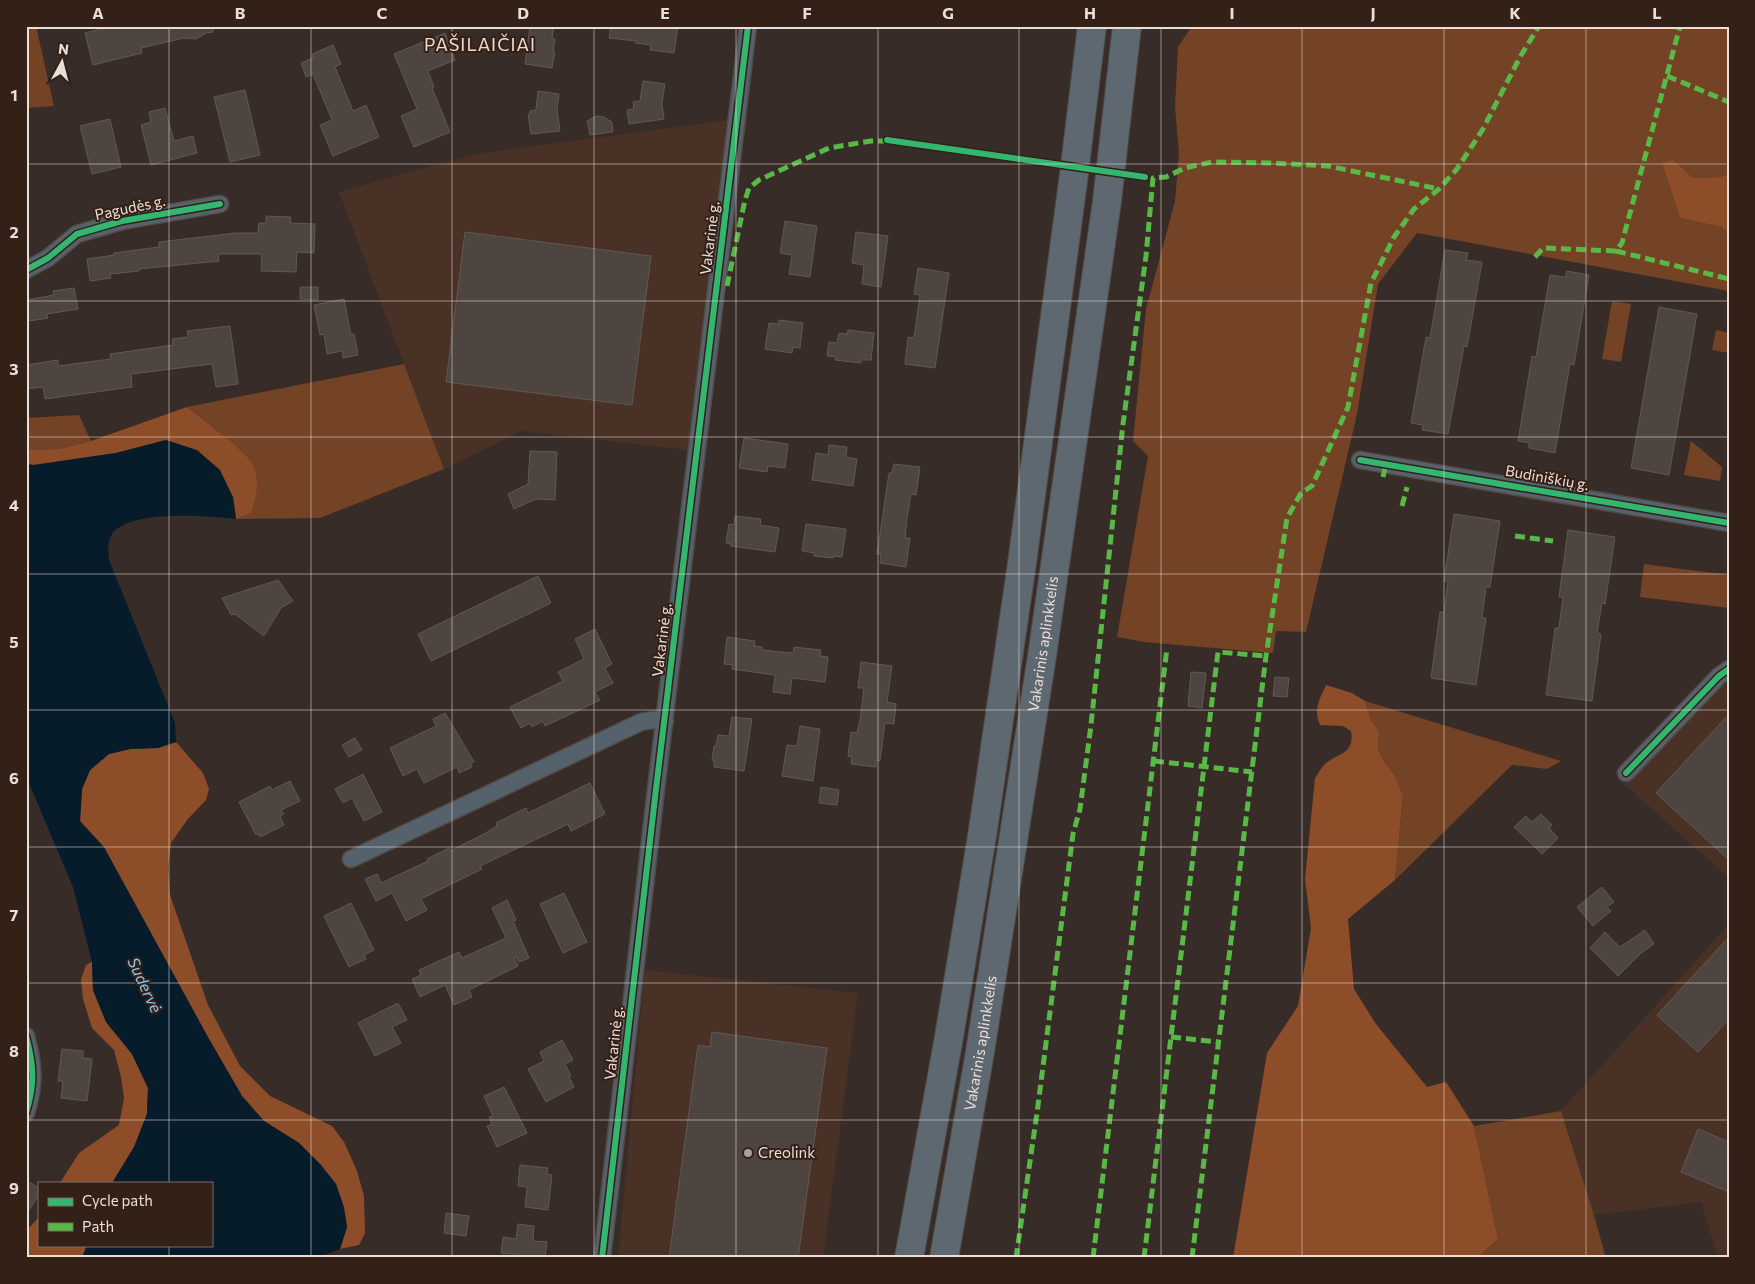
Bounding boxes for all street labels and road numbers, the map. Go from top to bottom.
street label: Pagudės g. [93,191,167,223]
street label: Vakarinė g. [696,200,722,276]
street label: Budiniškių g. [1504,461,1590,493]
street label: Vakarinis aplinkkelis [1023,575,1061,713]
street label: Vakarinė g. [648,602,674,678]
street label: Vakarinis aplinkkelis [960,974,1000,1112]
street label: Vakarinė g. [600,1005,626,1081]

